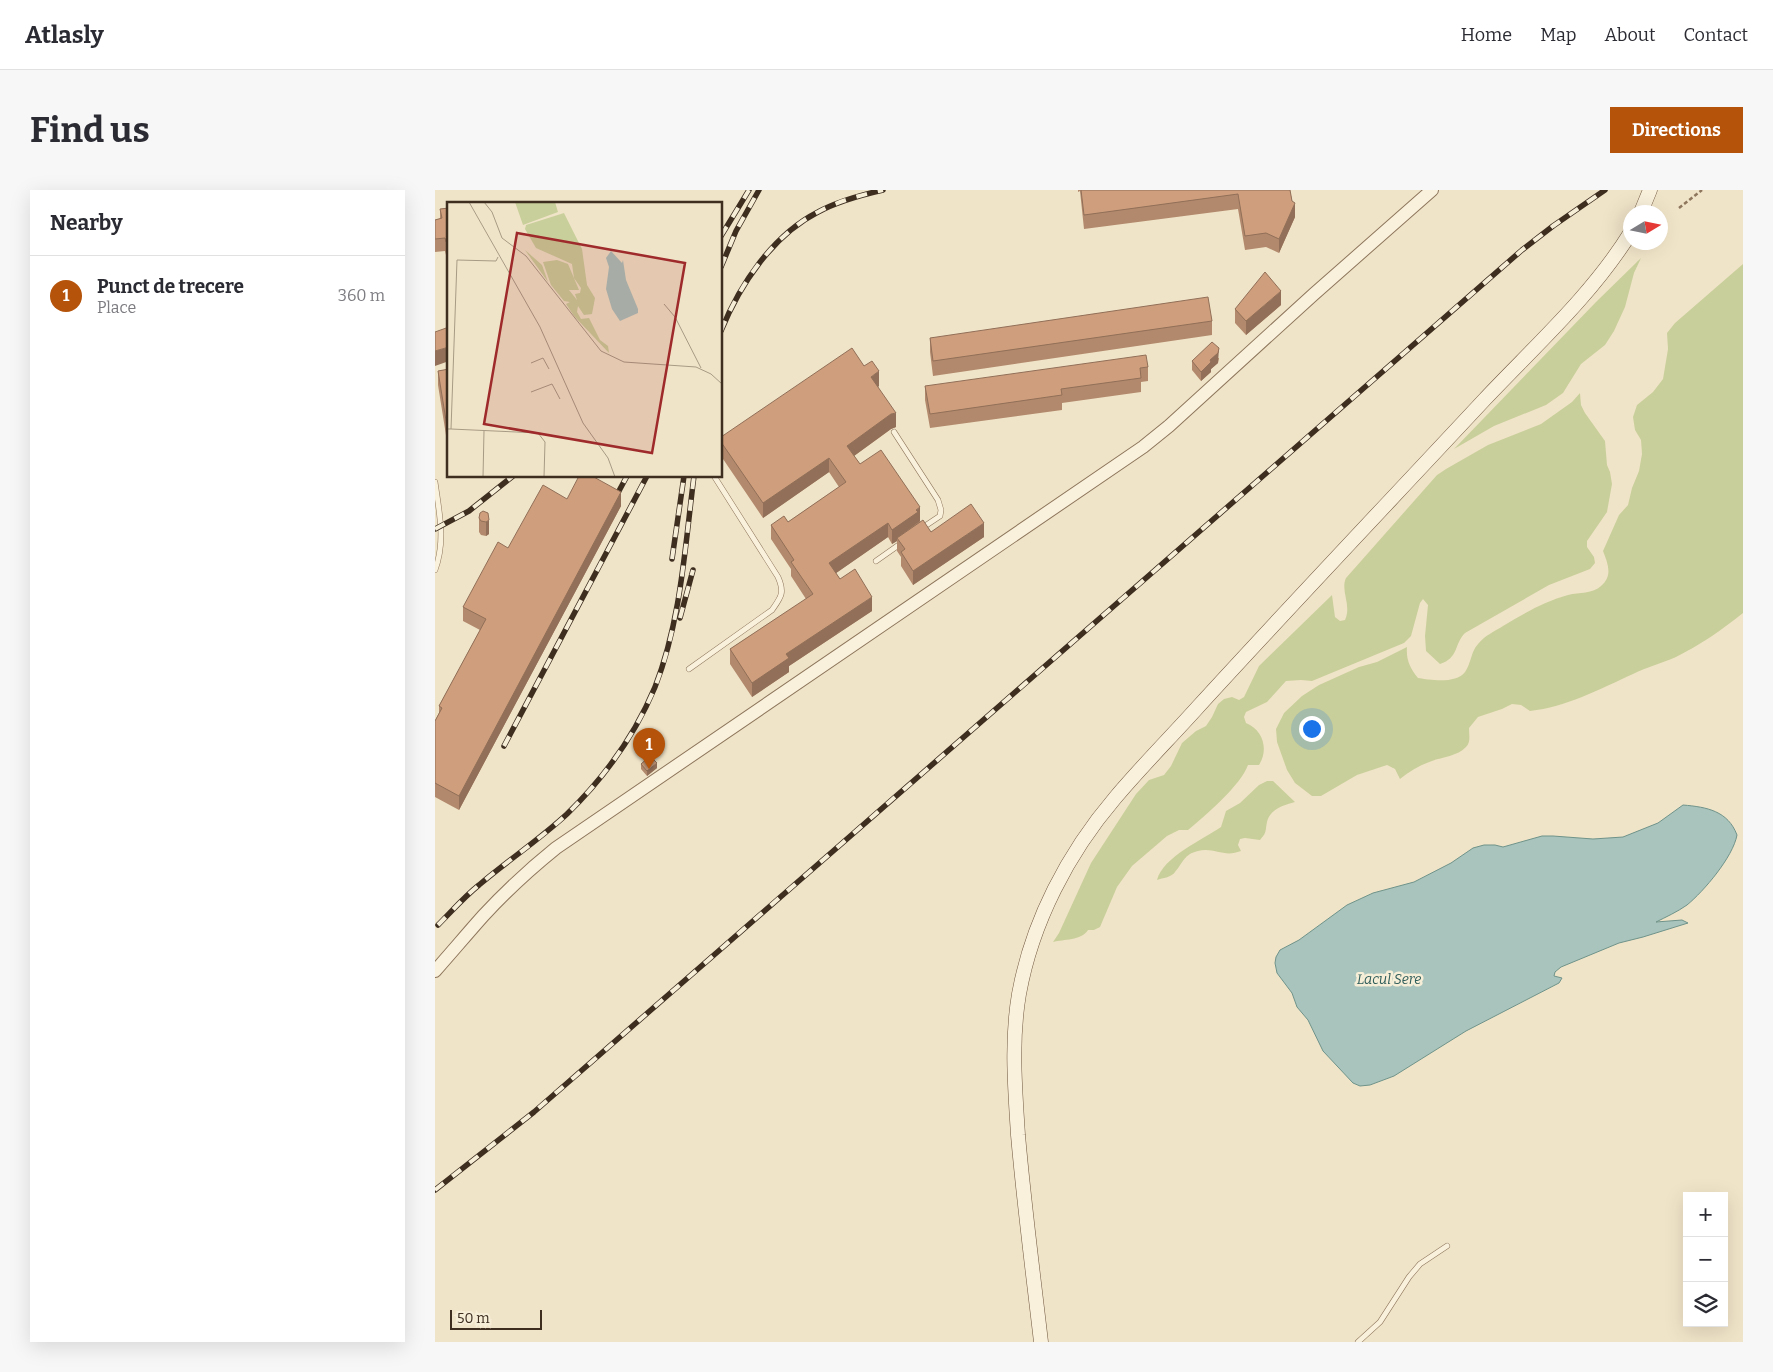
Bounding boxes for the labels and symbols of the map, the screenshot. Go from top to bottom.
inset map [447,202,723,478]
north arrow [1623,205,1668,250]
your location [1299,716,1325,742]
pin: 1 [633,728,665,769]
water label: Lacul Sere [1357,971,1421,988]
scale bar [450,1307,543,1330]

